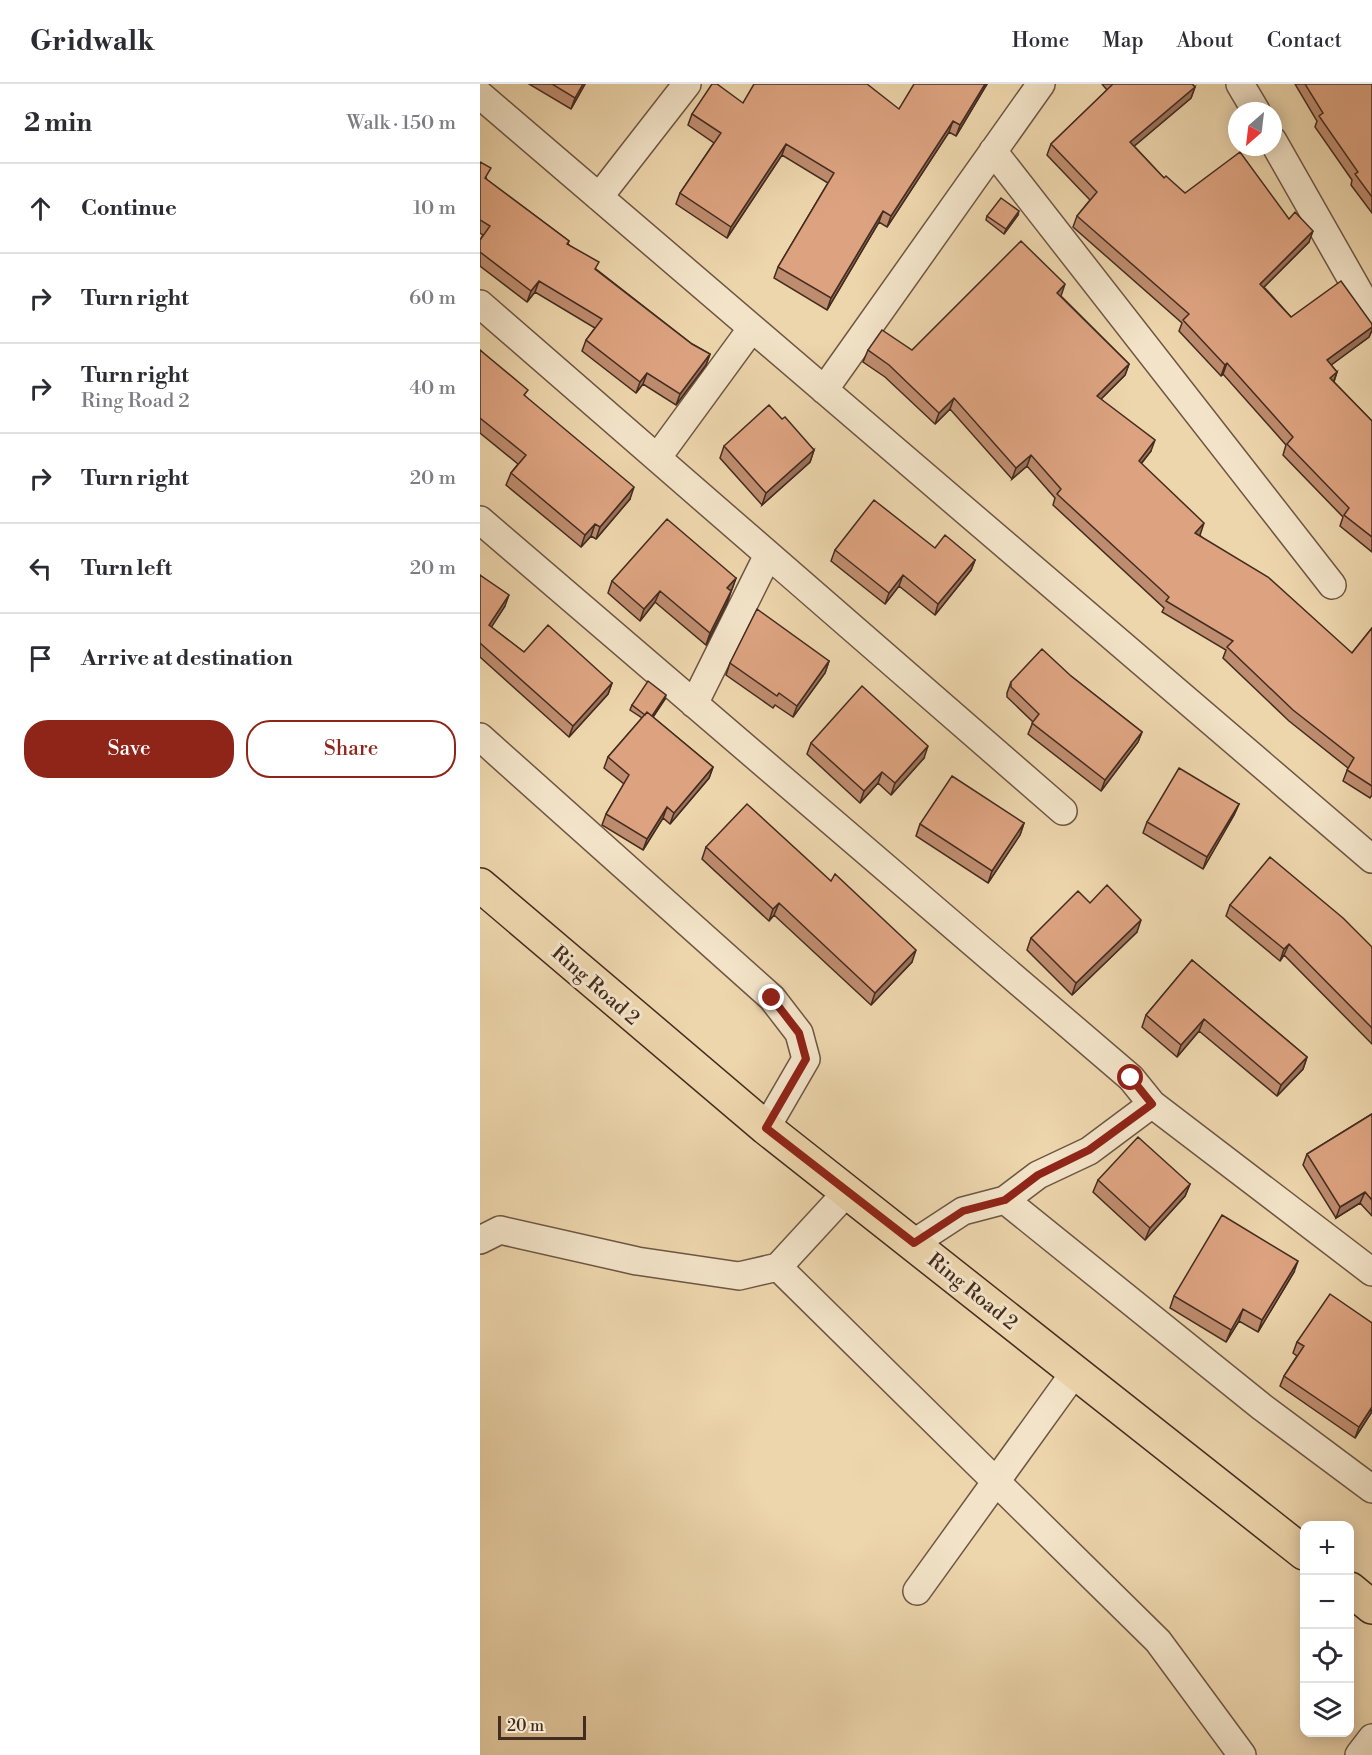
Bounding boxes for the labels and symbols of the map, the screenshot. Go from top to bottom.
north arrow [1228,102,1282,156]
street label: Ring Road 2 [546,941,644,1031]
route end [758,984,784,1010]
route start [1117,1064,1143,1090]
street label: Ring Road 2 [922,1248,1022,1336]
scale bar [498,1713,586,1740]

